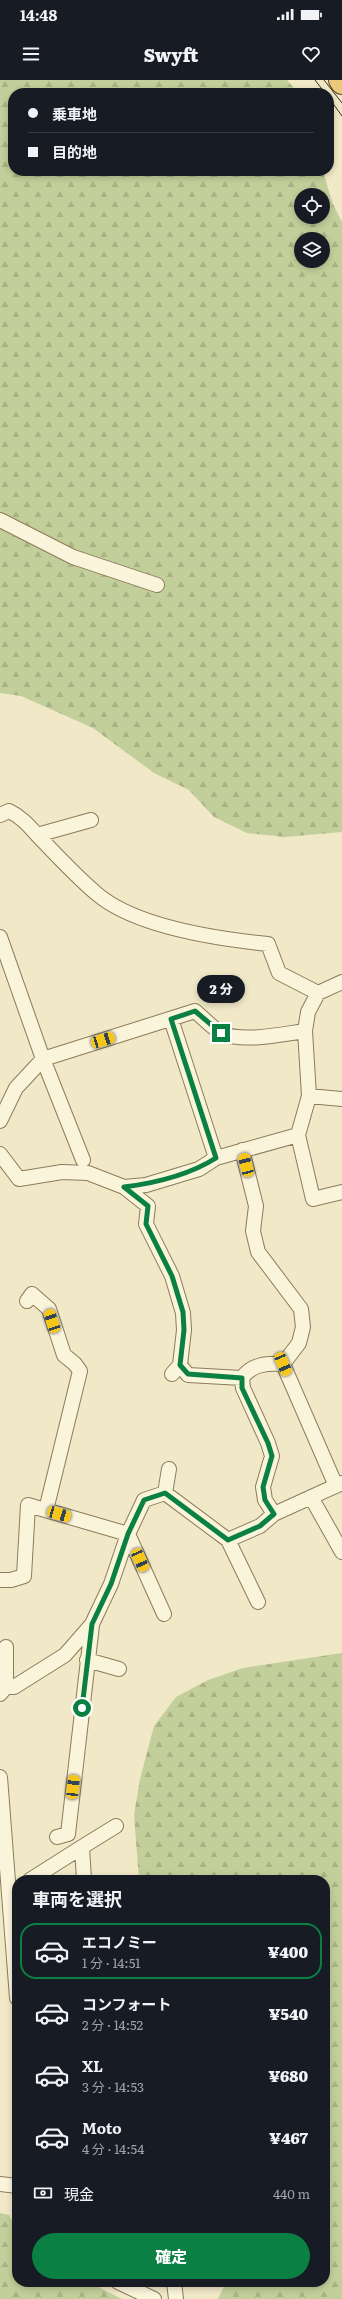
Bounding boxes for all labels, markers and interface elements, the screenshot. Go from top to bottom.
text: 14:48 [20,3,57,26]
text: Swyft [144,41,198,68]
icon: menu [20,43,42,65]
icon: heart [300,43,322,65]
text: 乗車地 [52,102,97,125]
text: 目的地 [52,140,97,163]
map controls [294,188,330,268]
button: locate [294,188,330,224]
button: layers [294,232,330,268]
callout: 2 分 [197,975,245,1003]
text: 2 分 [210,979,232,998]
route end [212,1024,230,1042]
car [90,1031,116,1049]
car [237,1152,255,1178]
car [43,1308,61,1334]
car [273,1351,293,1377]
car [46,1505,72,1523]
car [130,1547,150,1573]
route start [73,1699,91,1717]
car [66,1774,80,1800]
text: 車両を選択 [32,1885,122,1912]
text: エコノミー [82,1930,157,1953]
icon: car [34,1933,70,1969]
text: ¥400 [268,1940,308,1963]
text: 1 分 · 14:51 [82,1953,141,1972]
text: コンフォート [82,1992,172,2015]
icon: car [34,1995,70,2031]
text: ¥540 [269,2002,308,2025]
text: 2 分 · 14:52 [82,2015,143,2034]
text: XL [82,2054,103,2077]
icon: car [34,2057,70,2093]
text: ¥680 [268,2064,308,2087]
text: 3 分 · 14:53 [82,2077,144,2096]
text: Moto [82,2116,122,2139]
icon: car [34,2119,70,2155]
text: ¥467 [269,2126,308,2149]
text: 4 分 · 14:54 [82,2139,144,2158]
icon: cash [32,2182,54,2204]
text: 現金 [64,2182,94,2205]
text: 440 m [273,2184,310,2203]
button: 確定 [32,2233,310,2279]

